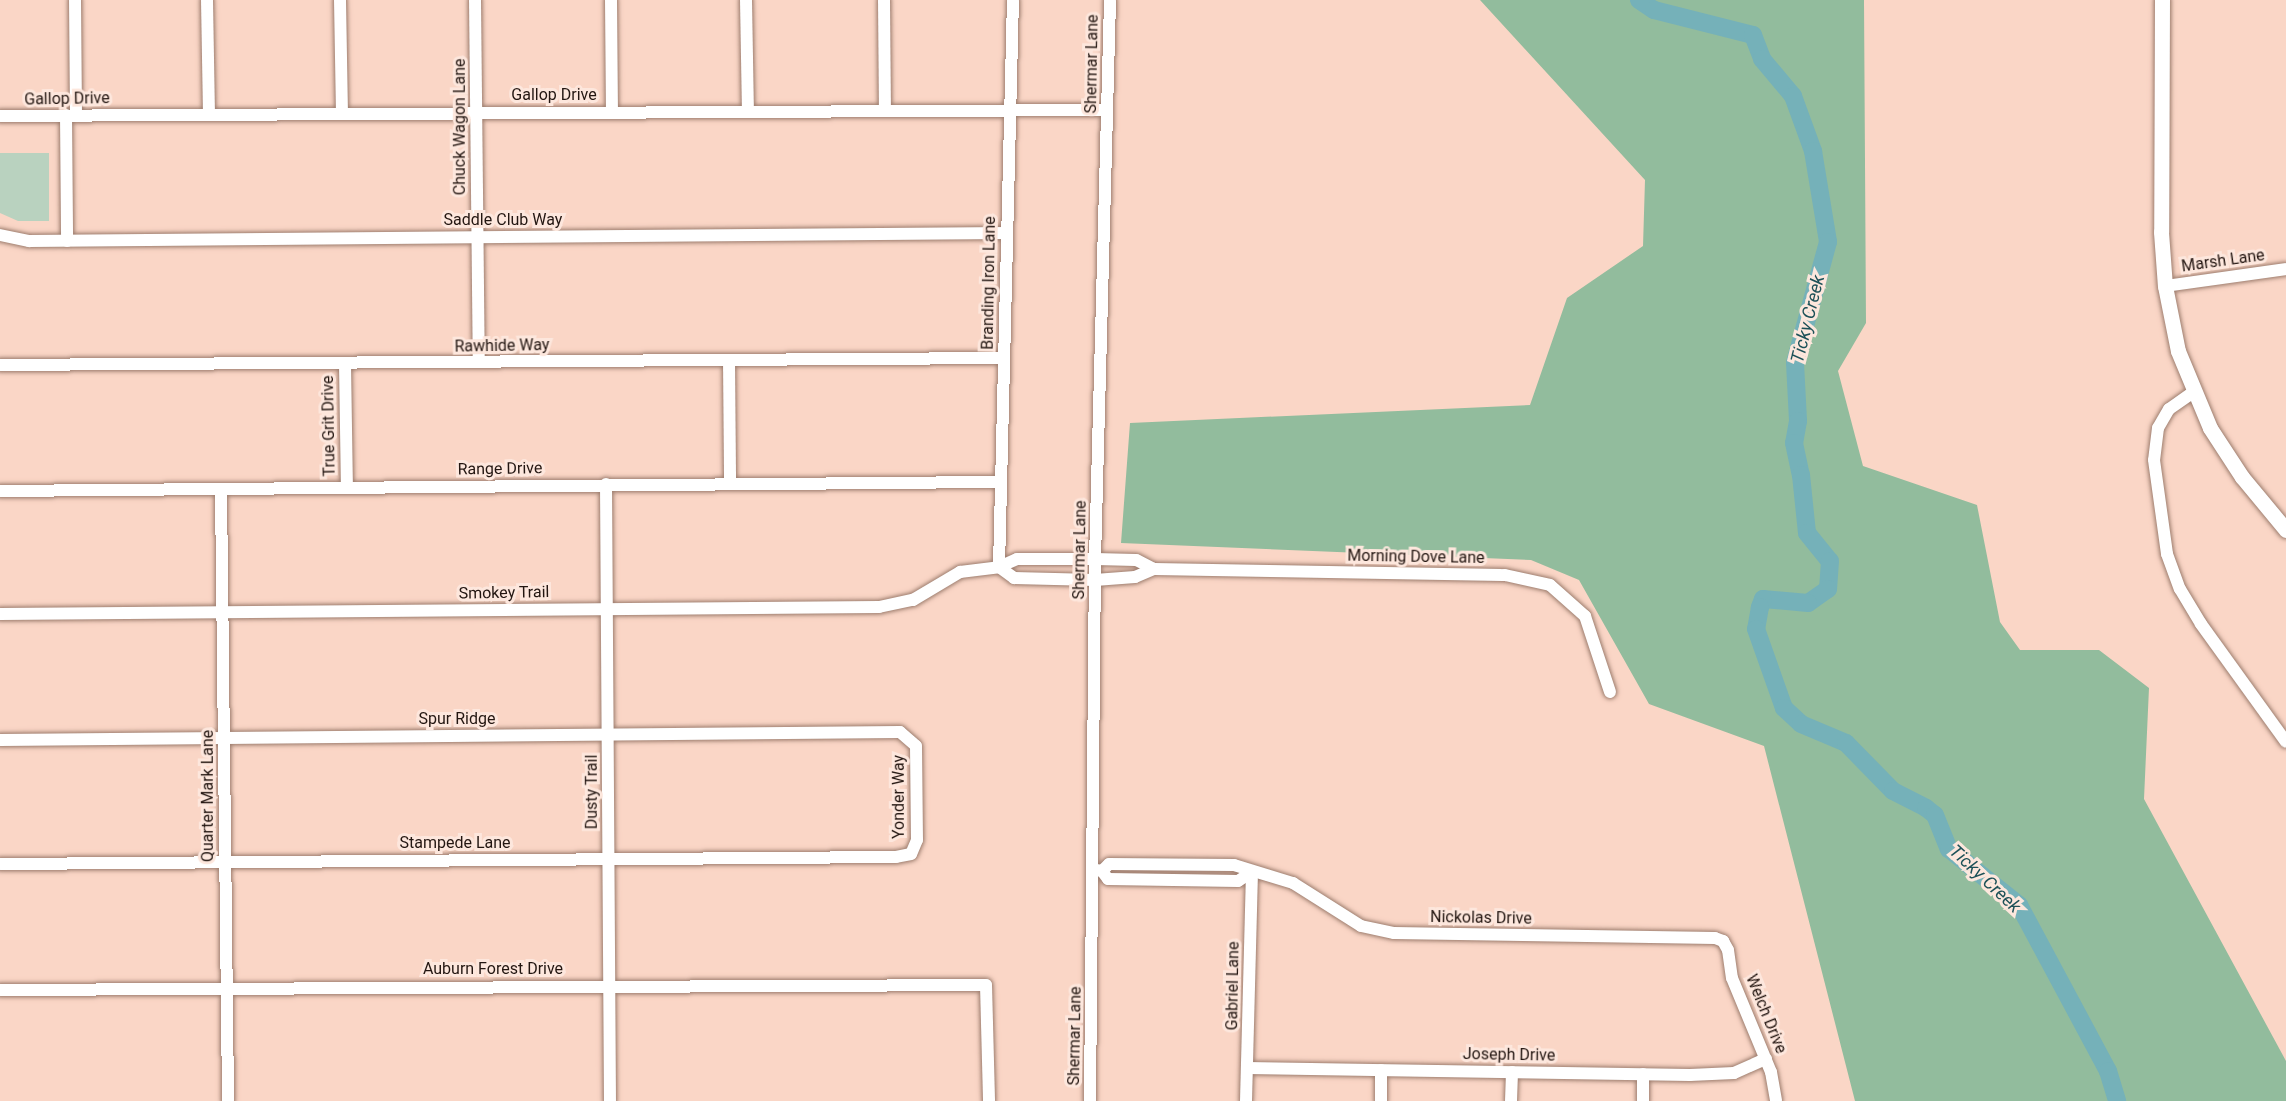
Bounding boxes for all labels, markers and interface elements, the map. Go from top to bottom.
street label: Shermar Lane [1082,14,1102,114]
street label: Chuck Wagon Lane [450,59,470,195]
street label: Gallop Drive [511,85,597,105]
street label: Gallop Drive [24,89,110,109]
street label: Saddle Club Way [444,210,562,230]
street label: Branding Iron Lane [978,216,1000,350]
street label: Marsh Lane [2180,246,2266,276]
water label: Ticky Creek [1787,273,1829,365]
street label: Rawhide Way [454,336,550,356]
street label: True Grit Drive [319,375,339,477]
street label: Range Drive [457,459,543,479]
street label: Shermar Lane [1070,500,1090,600]
street label: Morning Dove Lane [1347,546,1485,568]
street label: Smokey Trail [458,583,550,603]
street label: Spur Ridge [419,709,495,729]
street label: Quarter Mark Lane [198,730,218,862]
street label: Dusty Trail [582,755,602,829]
street label: Yonder Way [889,755,909,839]
street label: Stampede Lane [399,833,511,853]
water label: Ticky Creek [1945,840,2025,918]
street label: Nickolas Drive [1430,908,1532,928]
street label: Gabriel Lane [1223,941,1243,1031]
street label: Auburn Forest Drive [423,959,563,979]
street label: Welch Drive [1741,972,1791,1056]
street label: Shermar Lane [1065,986,1085,1086]
street label: Joseph Drive [1463,1045,1555,1065]

